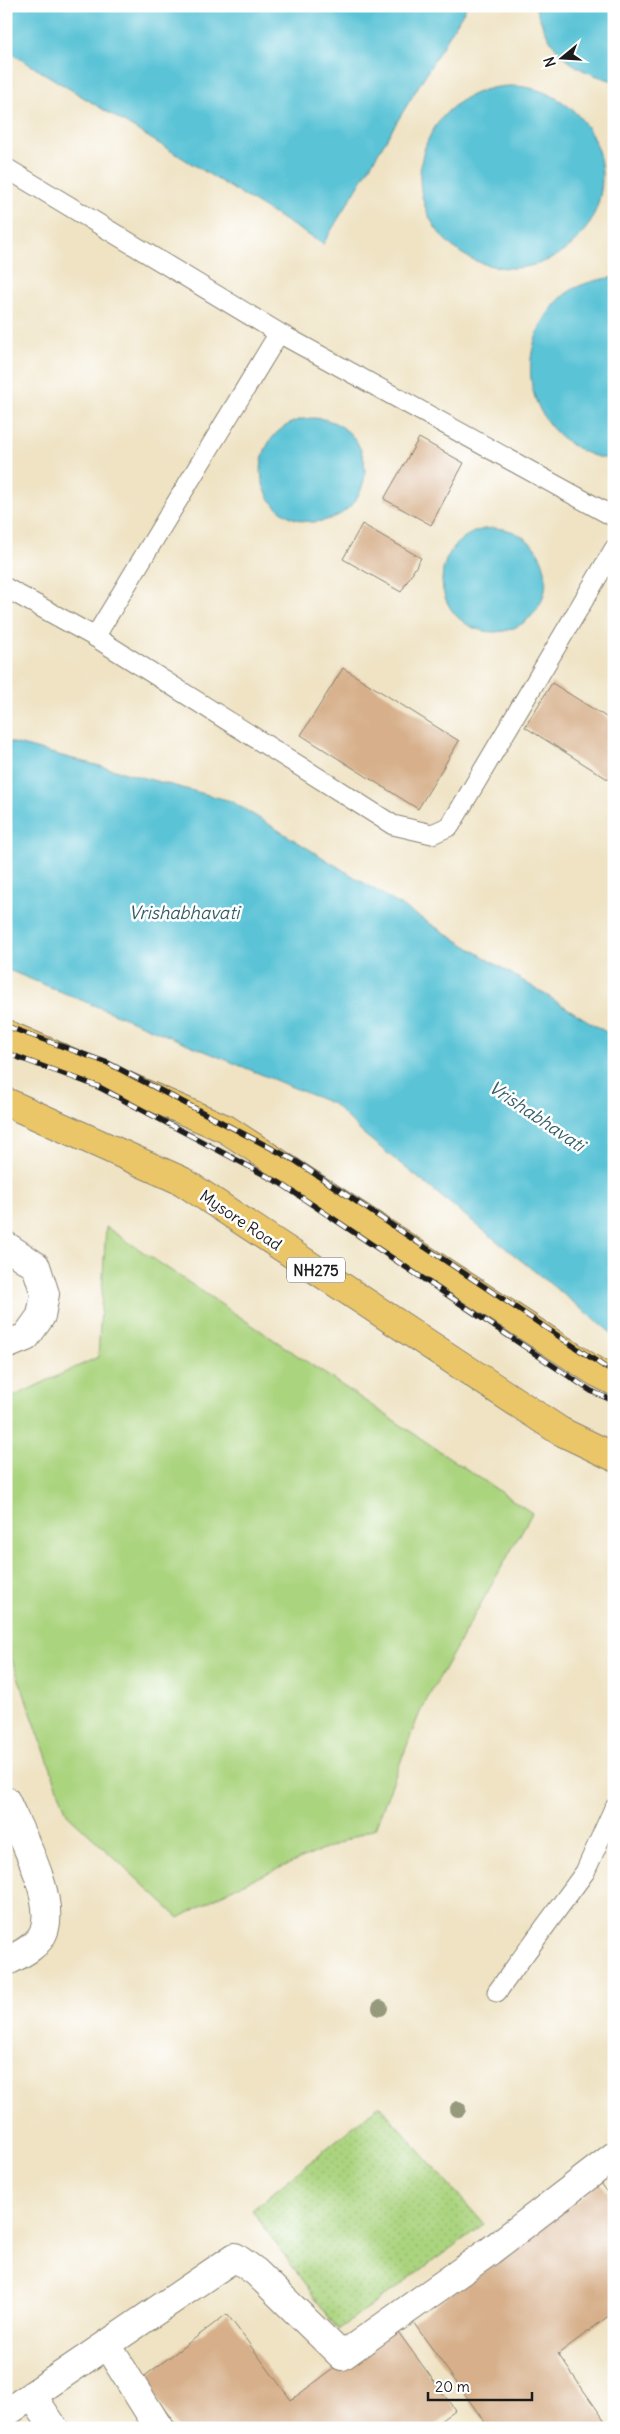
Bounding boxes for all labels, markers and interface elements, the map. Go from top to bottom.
north arrow [538,32,588,82]
text: N [540,55,560,69]
water label: Vrishabhavati [129,901,241,924]
water label: Vrishabhavati [485,1076,591,1158]
street label: Mysore Road [196,1185,286,1255]
road number: NH275 [287,1258,345,1282]
scale bar [428,2369,531,2401]
text: 20 m [435,2377,470,2396]

